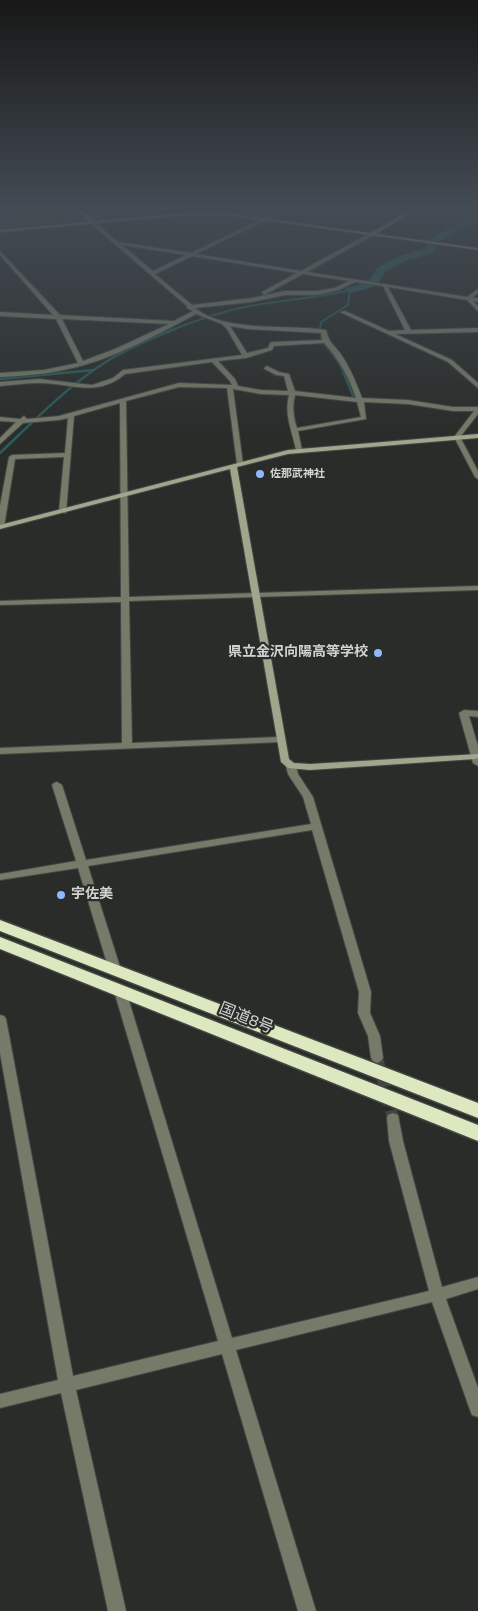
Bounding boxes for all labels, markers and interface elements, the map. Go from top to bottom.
place label: 佐那武神社 [270,467,325,481]
marker: 佐那武神社 [254,468,266,480]
place label: 県立金沢向陽高等学校 [228,645,368,661]
marker: 県立金沢向陽高等学校 [372,647,384,659]
place label: 宇佐美 [71,887,113,903]
marker: 宇佐美 [55,889,67,901]
street label: 国道8号 [216,999,276,1039]

